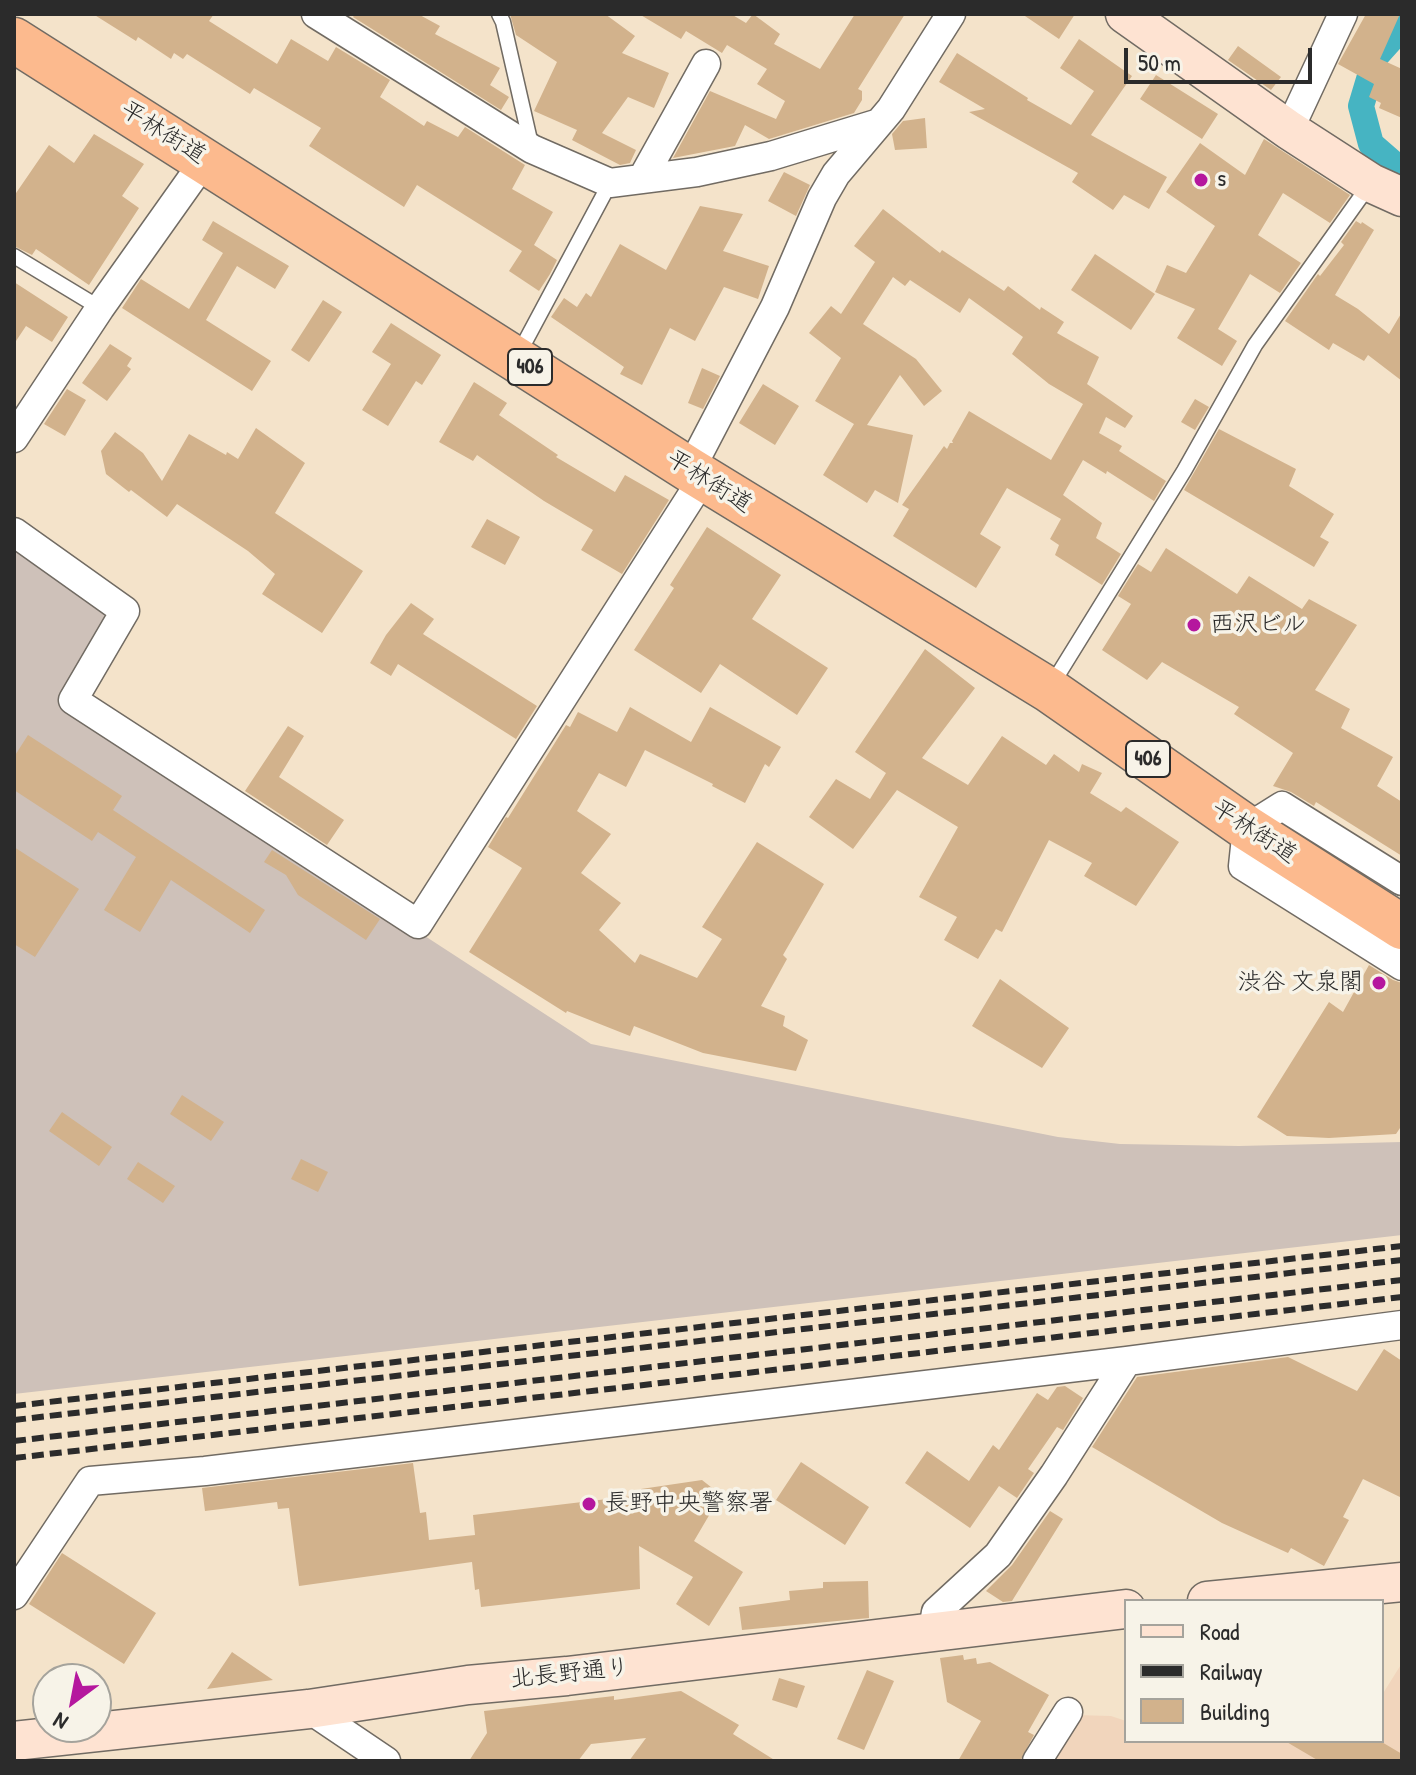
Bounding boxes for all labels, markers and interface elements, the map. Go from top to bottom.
scale bar [1128,32,1316,82]
text: 50 m [1138,46,1181,78]
street label: 平林街道 [115,95,211,171]
place label: s [1217,166,1226,194]
marker: s [1192,171,1210,189]
road number: 406 [508,349,552,385]
street label: 平林街道 [661,444,757,520]
place label: 西沢ビル [1210,611,1306,639]
marker: 西沢ビル [1185,616,1203,634]
road number: 406 [1126,741,1170,777]
street label: 平林街道 [1206,794,1302,870]
place label: 渋谷 文泉閣 [1237,969,1363,997]
marker: 渋谷 文泉閣 [1370,974,1388,992]
place label: 長野中央警察署 [605,1490,773,1518]
marker: 長野中央警察署 [580,1495,598,1513]
legend [1124,1599,1384,1743]
text: Road [1200,1615,1239,1647]
street label: 北長野通り [509,1653,631,1695]
text: Railway [1200,1655,1263,1687]
north arrow [32,1663,112,1743]
text: Building [1200,1695,1270,1727]
text: N [47,1706,73,1737]

